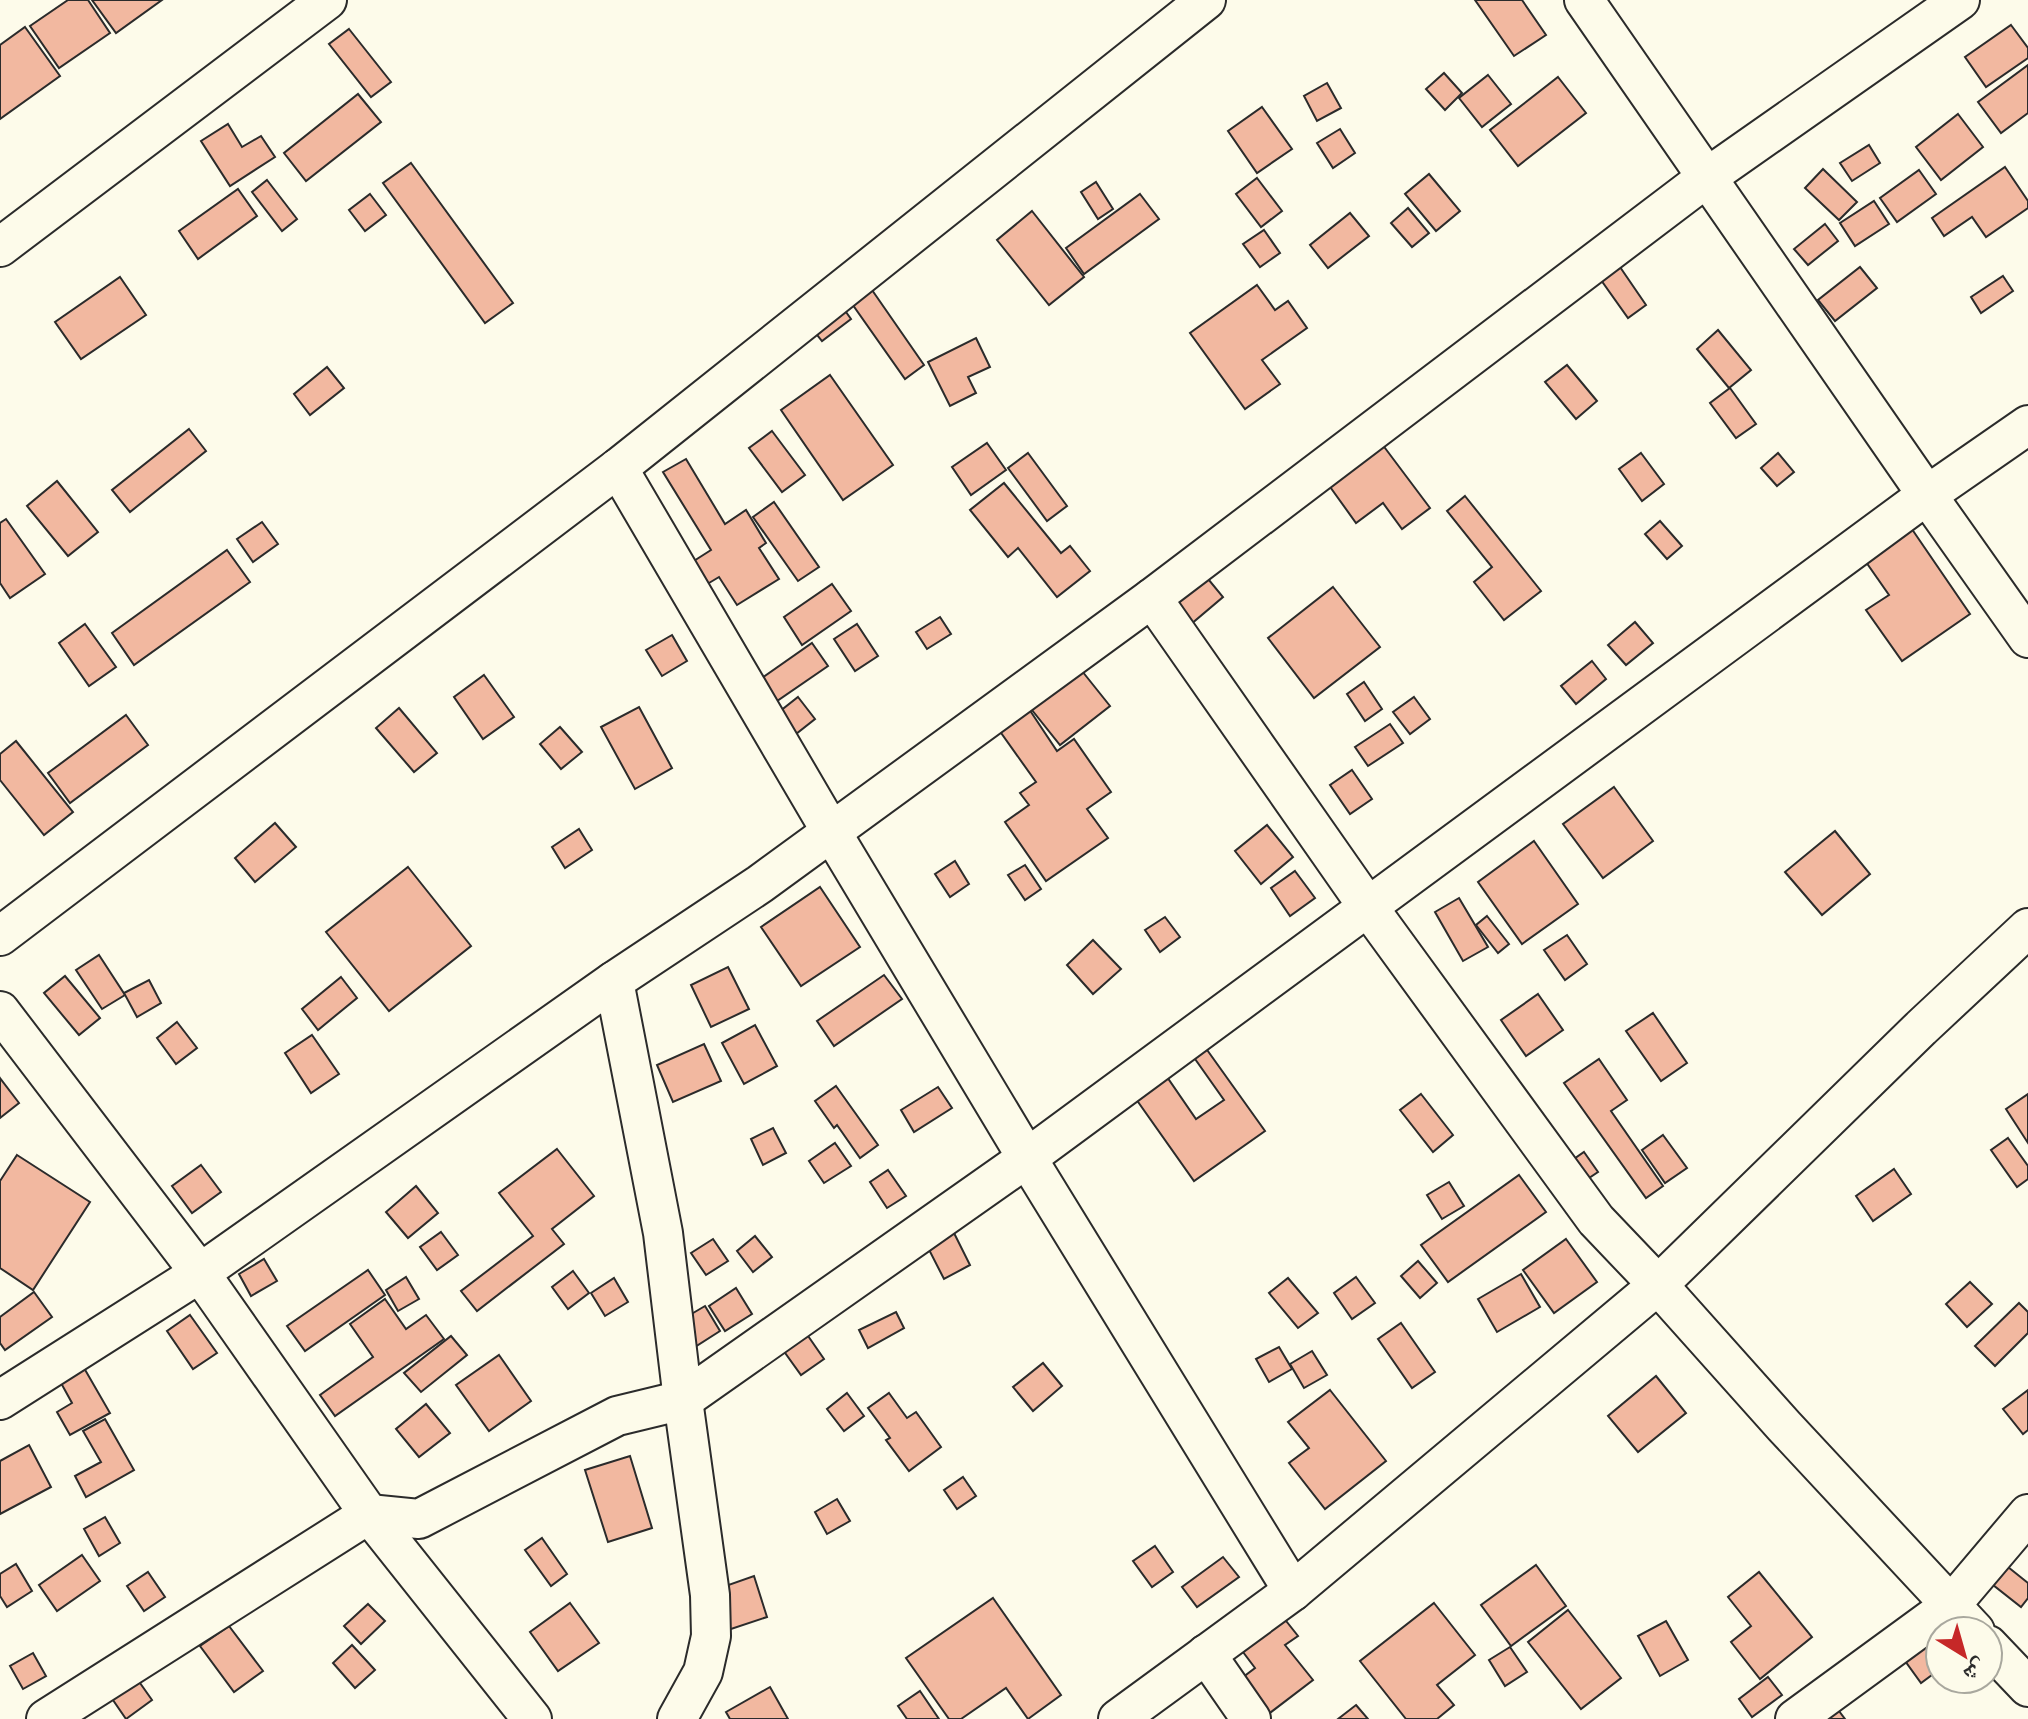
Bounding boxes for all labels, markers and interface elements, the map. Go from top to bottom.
north arrow [1924,1615,2004,1695]
text: ش [1958,1653,1994,1689]

